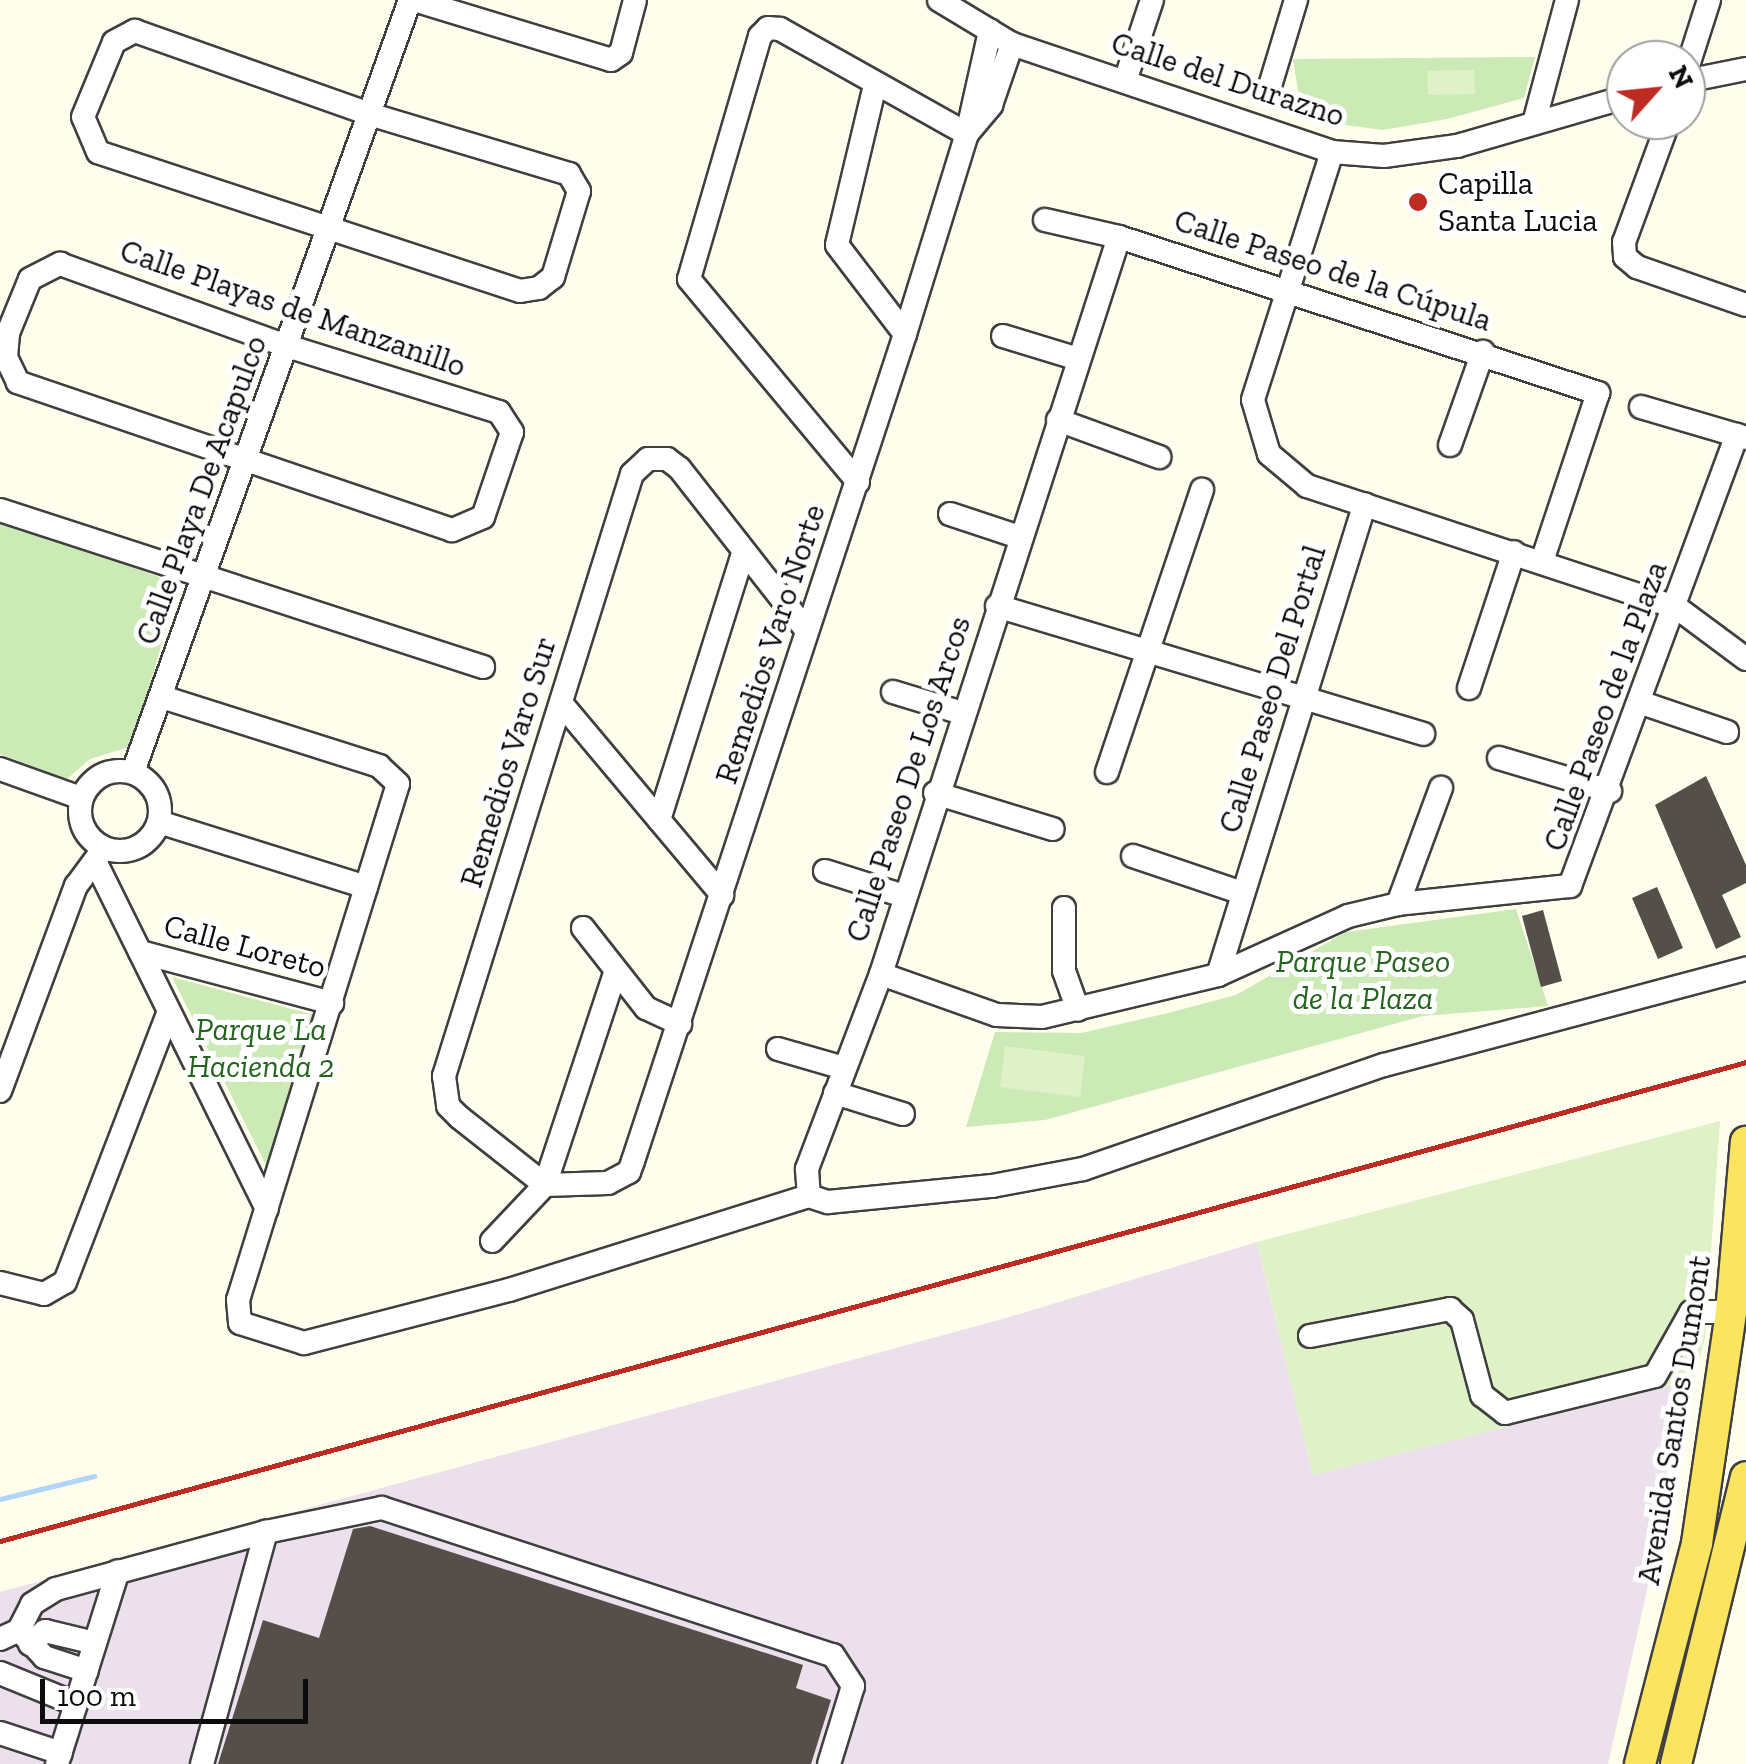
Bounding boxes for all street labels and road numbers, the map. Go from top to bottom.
street label: Calle del Durazno [1107,23,1349,135]
street label: Calle Paseo de la Cúpula [1170,201,1496,339]
street label: Calle Playas de Manzanillo [115,231,471,385]
street label: Calle Playa De Acapulco [127,330,275,650]
street label: Remedios Varo Norte [707,499,833,789]
street label: Calle Paseo Del Portal [1210,541,1334,837]
street label: Calle Paseo de la Plaza [1535,556,1675,856]
street label: Calle Paseo De Los Arcos [837,611,979,947]
street label: Remedios Varo Sur [451,632,565,892]
street label: Calle Loreto [160,906,330,986]
street label: Avenida Santos Dumont [1629,1253,1719,1587]

